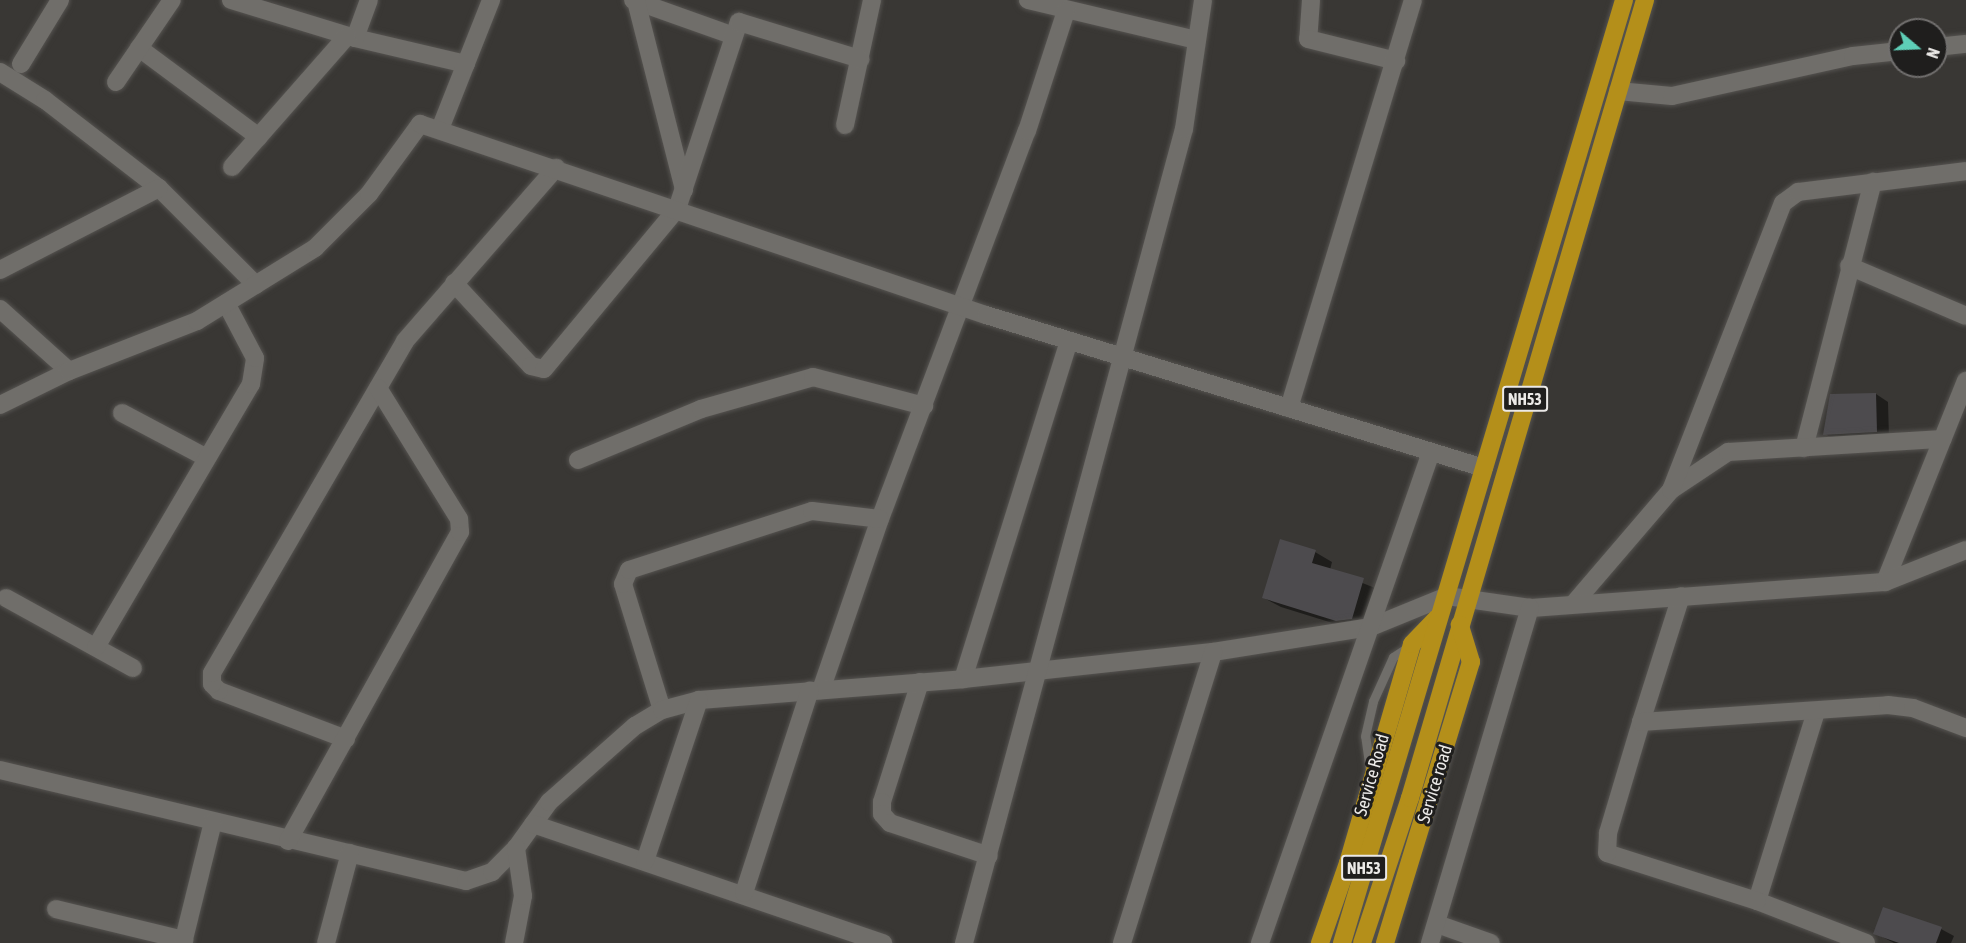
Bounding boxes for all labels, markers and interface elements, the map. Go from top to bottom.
north arrow [1888,18,1948,78]
text: N [1923,46,1943,61]
road number: NH53 [1501,386,1549,412]
street label: Service Road [1350,732,1394,818]
street label: Service road [1413,742,1457,826]
road number: NH53 [1340,855,1388,881]

